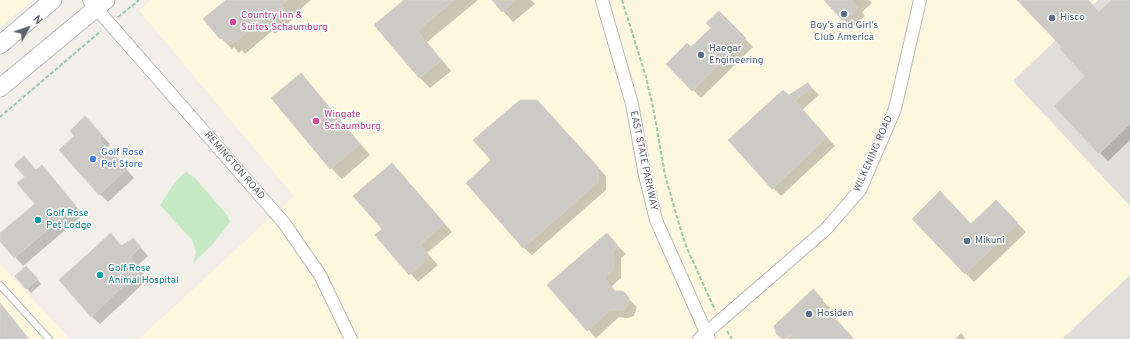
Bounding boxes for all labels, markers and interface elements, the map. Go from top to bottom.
north arrow [8,8,48,48]
marker: Boy's and Girl's Club America [839,9,849,19]
place label: Country Inn & Suites Schaumburg [241,10,328,34]
place label: Hisco [1060,12,1085,24]
text: N [29,13,45,28]
marker: Hisco [1047,13,1057,23]
marker: Country Inn & Suites Schaumburg [228,17,238,27]
place label: Boy's and Girl's Club America [810,20,878,44]
place label: Haegar Engineering [709,43,763,66]
marker: Haegar Engineering [696,50,706,60]
place label: Wingate Schaumburg [324,109,381,132]
street label: EAST STATE PARKWAY [627,110,659,212]
street label: WILKENING ROAD [852,114,896,194]
marker: Wingate Schaumburg [311,116,321,126]
street label: REMINGTON ROAD [201,130,267,202]
place label: Golf Rose Pet Store [101,147,144,170]
marker: Golf Rose Pet Store [88,154,98,164]
place label: Golf Rose Pet Lodge [46,208,92,232]
marker: Golf Rose Pet Lodge [33,215,43,225]
place label: Mikuni [975,235,1005,247]
marker: Mikuni [962,236,972,246]
place label: Golf Rose Animal Hospital [108,263,179,286]
marker: Golf Rose Animal Hospital [95,270,105,280]
place label: Hosiden [817,308,853,320]
marker: Hosiden [804,309,814,319]

